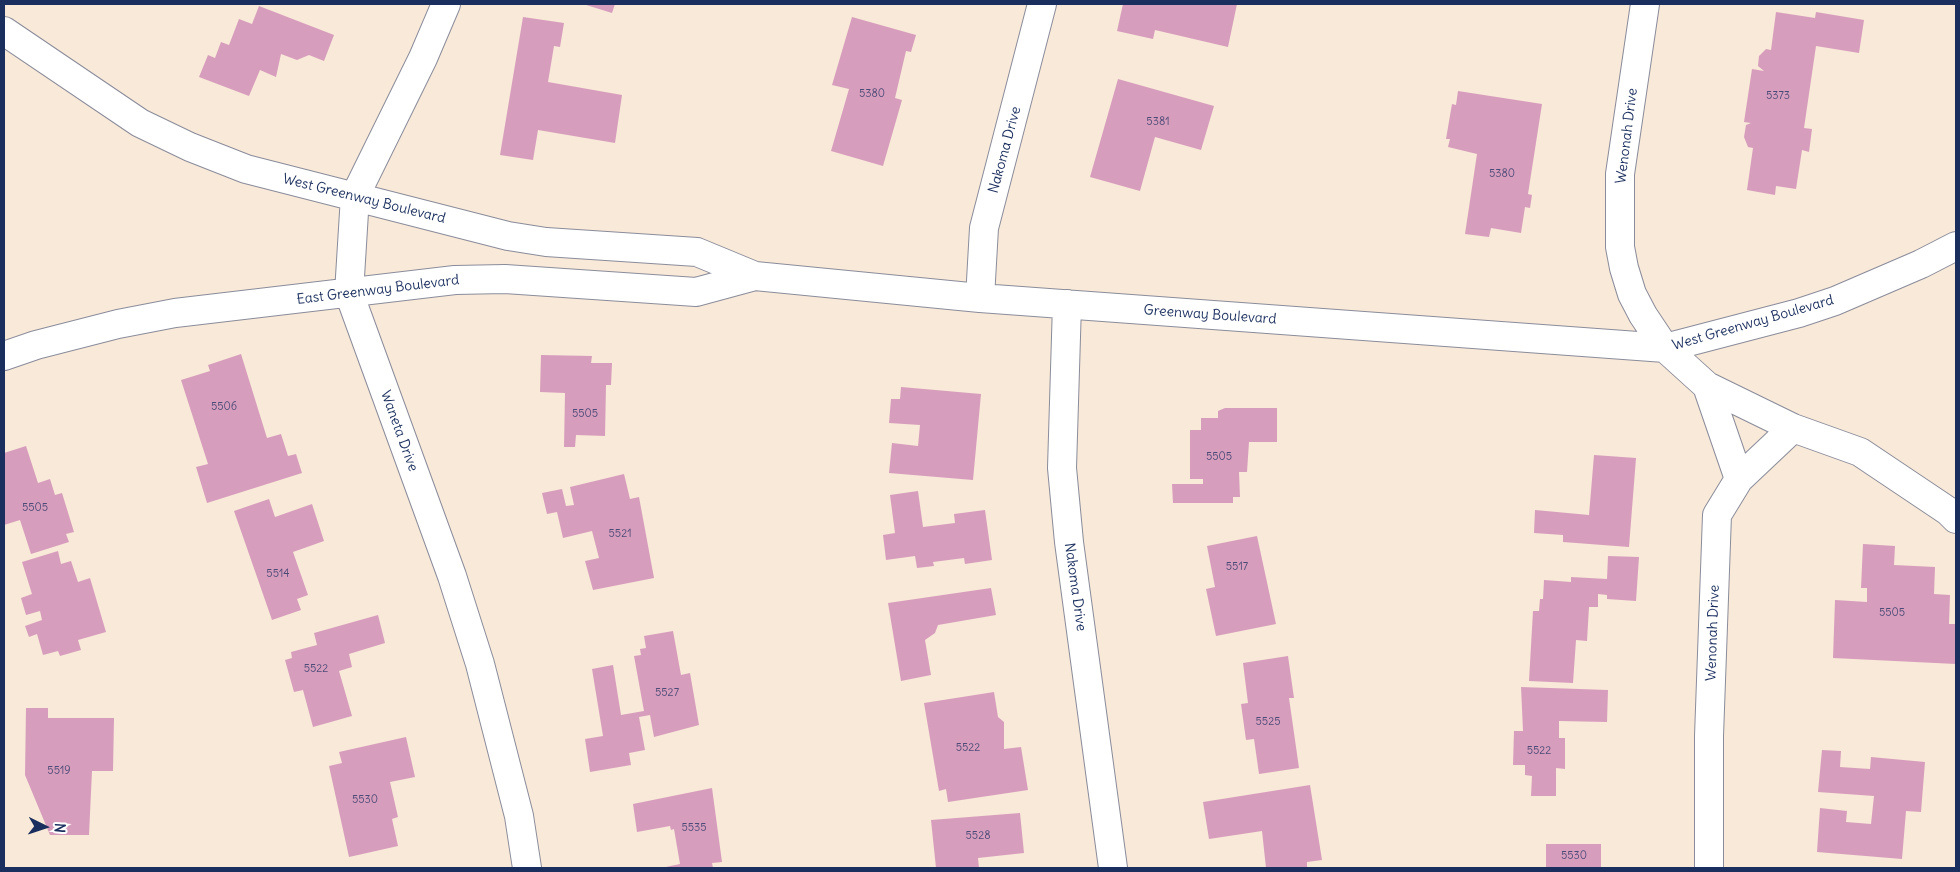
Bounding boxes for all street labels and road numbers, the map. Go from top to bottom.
street label: Wenonah Drive [1613,87,1641,185]
street label: Nakoma Drive [985,105,1025,195]
street label: West Greenway Boulevard [281,171,447,227]
street label: East Greenway Boulevard [296,272,460,308]
street label: West Greenway Boulevard [1670,292,1836,354]
street label: Greenway Boulevard [1143,302,1277,328]
street label: Waneta Drive [377,388,421,474]
street label: Nakoma Drive [1060,542,1090,632]
street label: Wenonah Drive [1703,585,1723,681]

